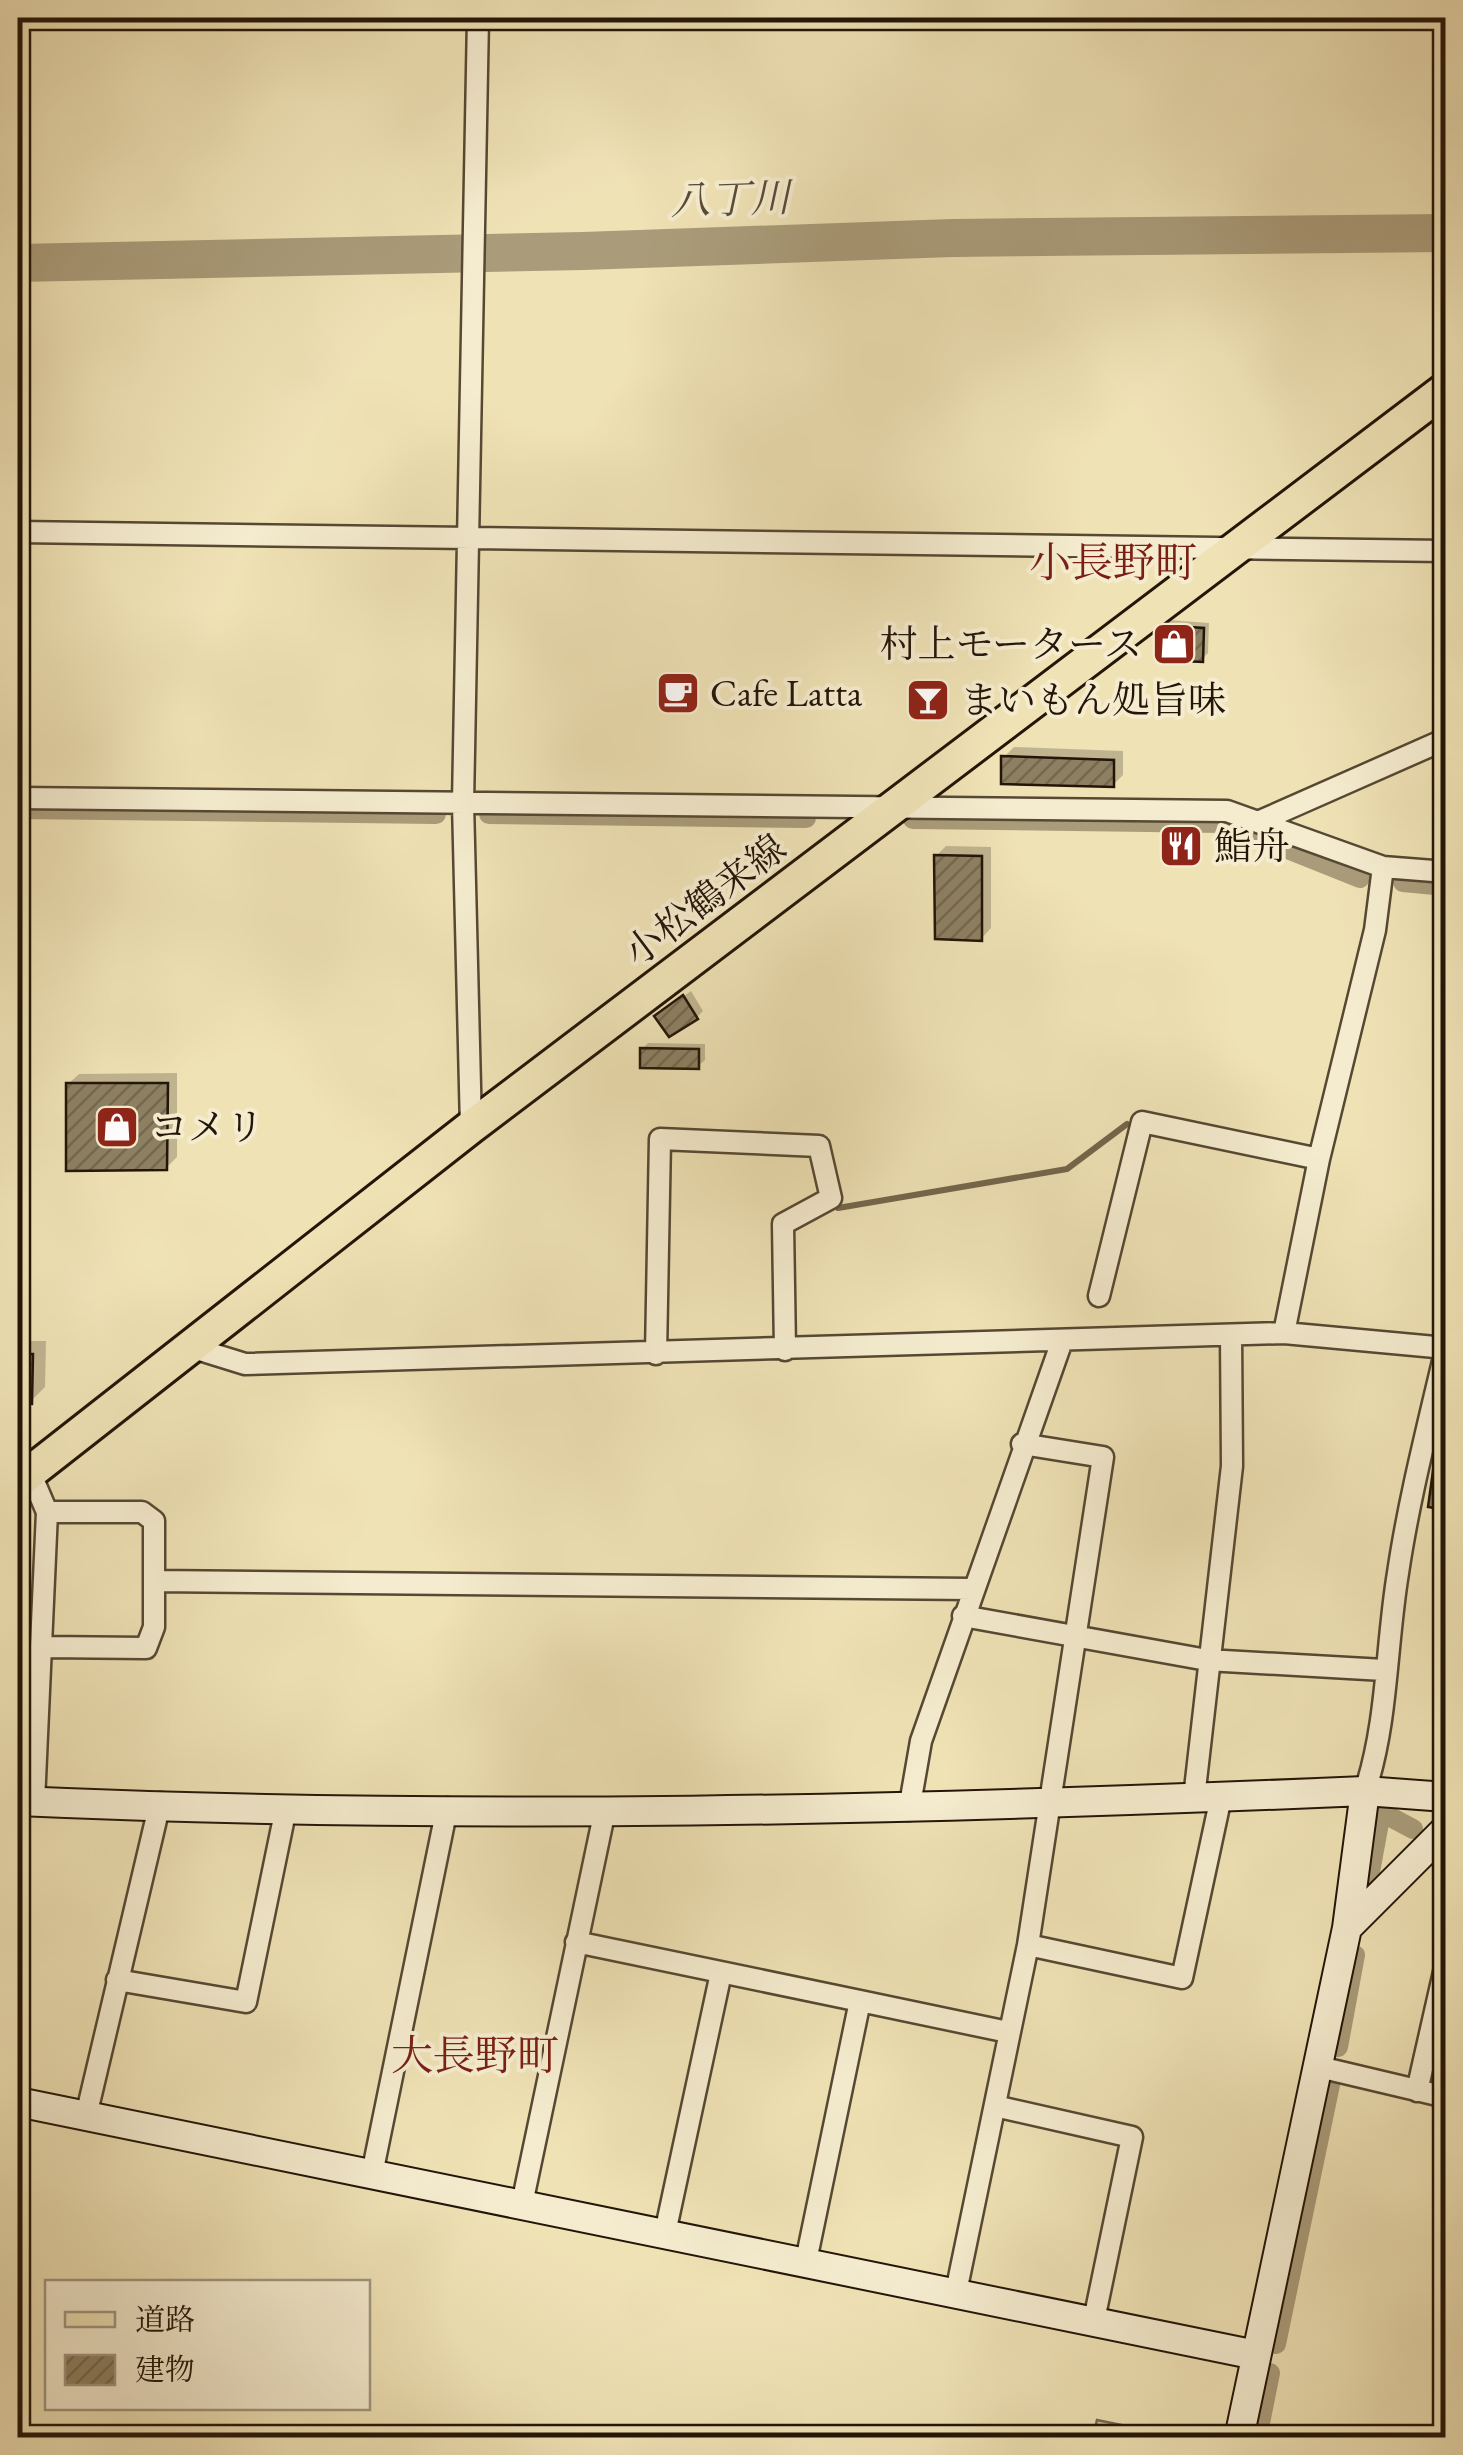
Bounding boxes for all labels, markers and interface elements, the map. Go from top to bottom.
water label: 八丁川 [669,171,795,227]
district label: 小長野町 [1029,535,1197,590]
place label: 村上モータース [879,619,1142,668]
shop icon: 村上モータース [1151,621,1197,667]
place label: Cafe Latta [710,668,863,717]
cafe icon: Cafe Latta [655,670,701,716]
place label: まいもん処旨味 [960,675,1226,724]
bar icon: まいもん処旨味 [905,677,951,723]
place label: 鮨舟 [1214,821,1290,870]
street label: 小松鶴来線 [614,823,795,976]
restaurant icon: 鮨舟 [1158,823,1204,869]
place label: コメリ [150,1102,264,1151]
shop icon: コメリ [94,1104,140,1150]
district label: 大長野町 [391,2028,559,2083]
legend [45,2280,370,2410]
text: 道路 [135,2300,195,2339]
text: 建物 [135,2350,195,2389]

